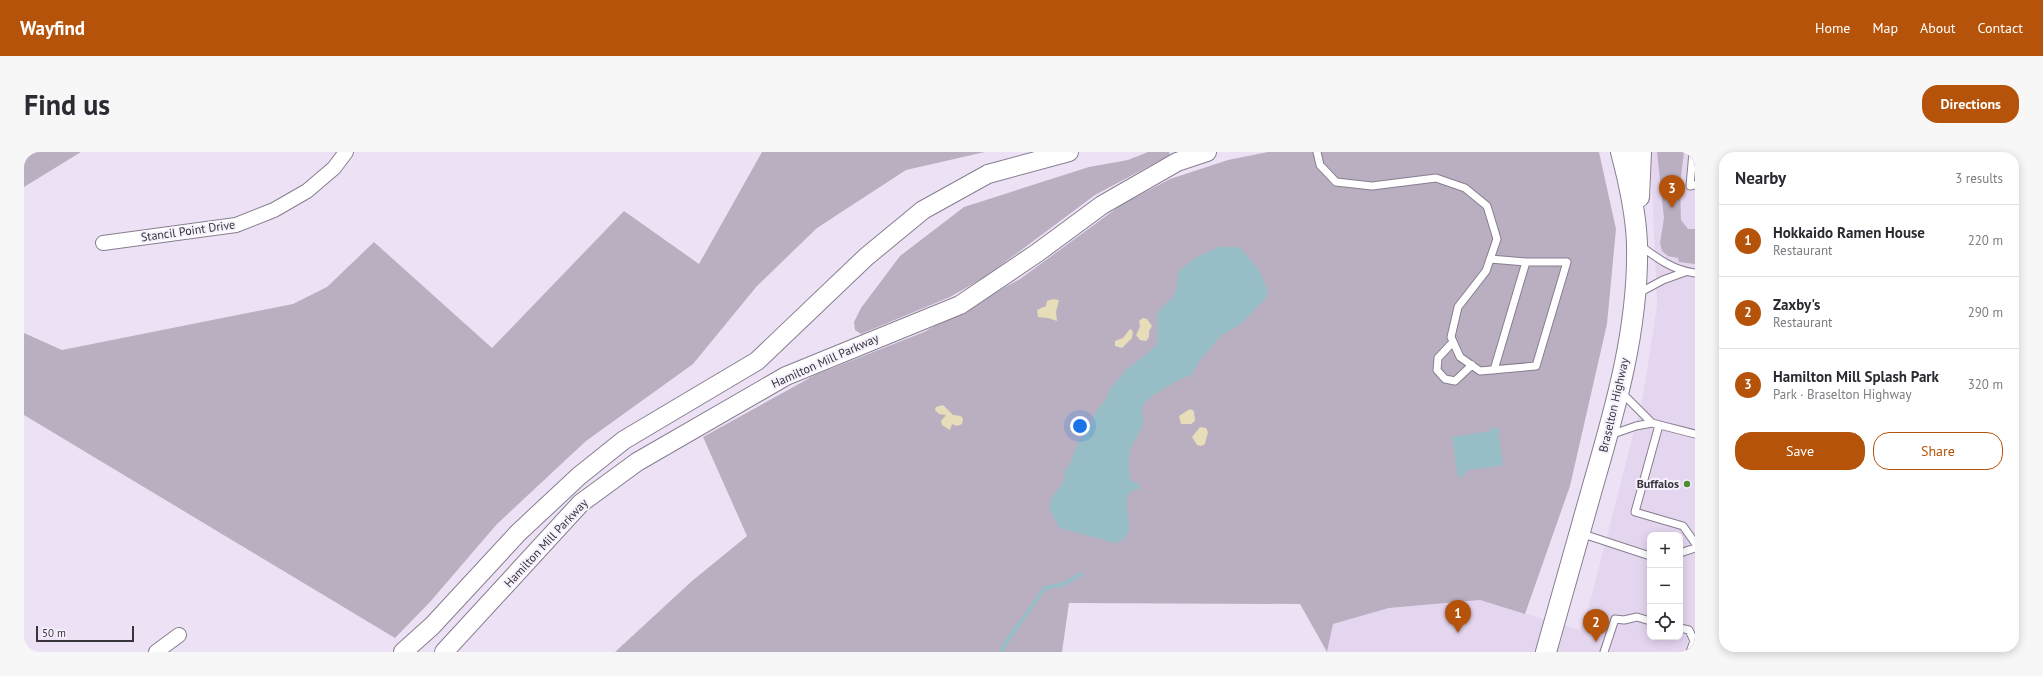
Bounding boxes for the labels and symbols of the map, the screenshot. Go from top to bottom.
pin: 3 [1659,175,1685,208]
street label: Stancil Point Drive [140,216,236,245]
street label: Hamilton Mill Parkway [769,330,881,391]
street label: Braselton Highway [1595,356,1632,454]
your location [1070,416,1090,436]
place label: Buffalos [1637,476,1679,491]
marker: Buffalos [1682,479,1692,489]
street label: Hamilton Mill Parkway [501,495,591,590]
pin: 1 [1445,600,1471,633]
pin: 2 [1583,609,1609,642]
scale bar [36,624,134,643]

